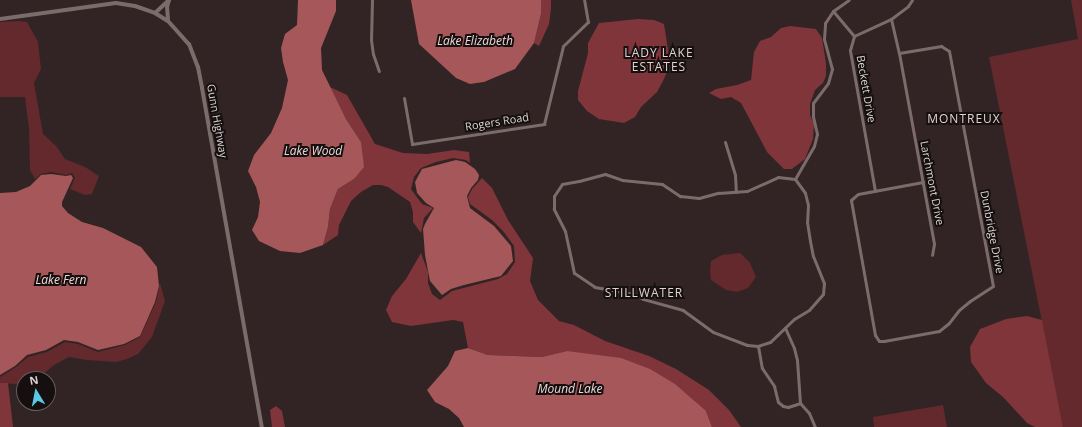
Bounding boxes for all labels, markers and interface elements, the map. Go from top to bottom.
water label: Lake Elizabeth [437,34,513,48]
district label: LADY LAKE ESTATES [624,46,694,74]
street label: Beckett Drive [854,54,878,124]
street label: Gunn Highway [204,83,230,159]
street label: Rogers Road [464,110,530,134]
district label: MONTREUX [927,112,1001,126]
street label: Larchmont Drive [917,140,947,226]
water label: Lake Wood [284,144,342,158]
street label: Dunbridge Drive [977,189,1007,275]
water label: Lake Fern [36,273,86,287]
district label: STILLWATER [605,286,683,300]
north arrow [16,371,56,411]
text: N [28,372,40,388]
water label: Mound Lake [537,382,603,396]

